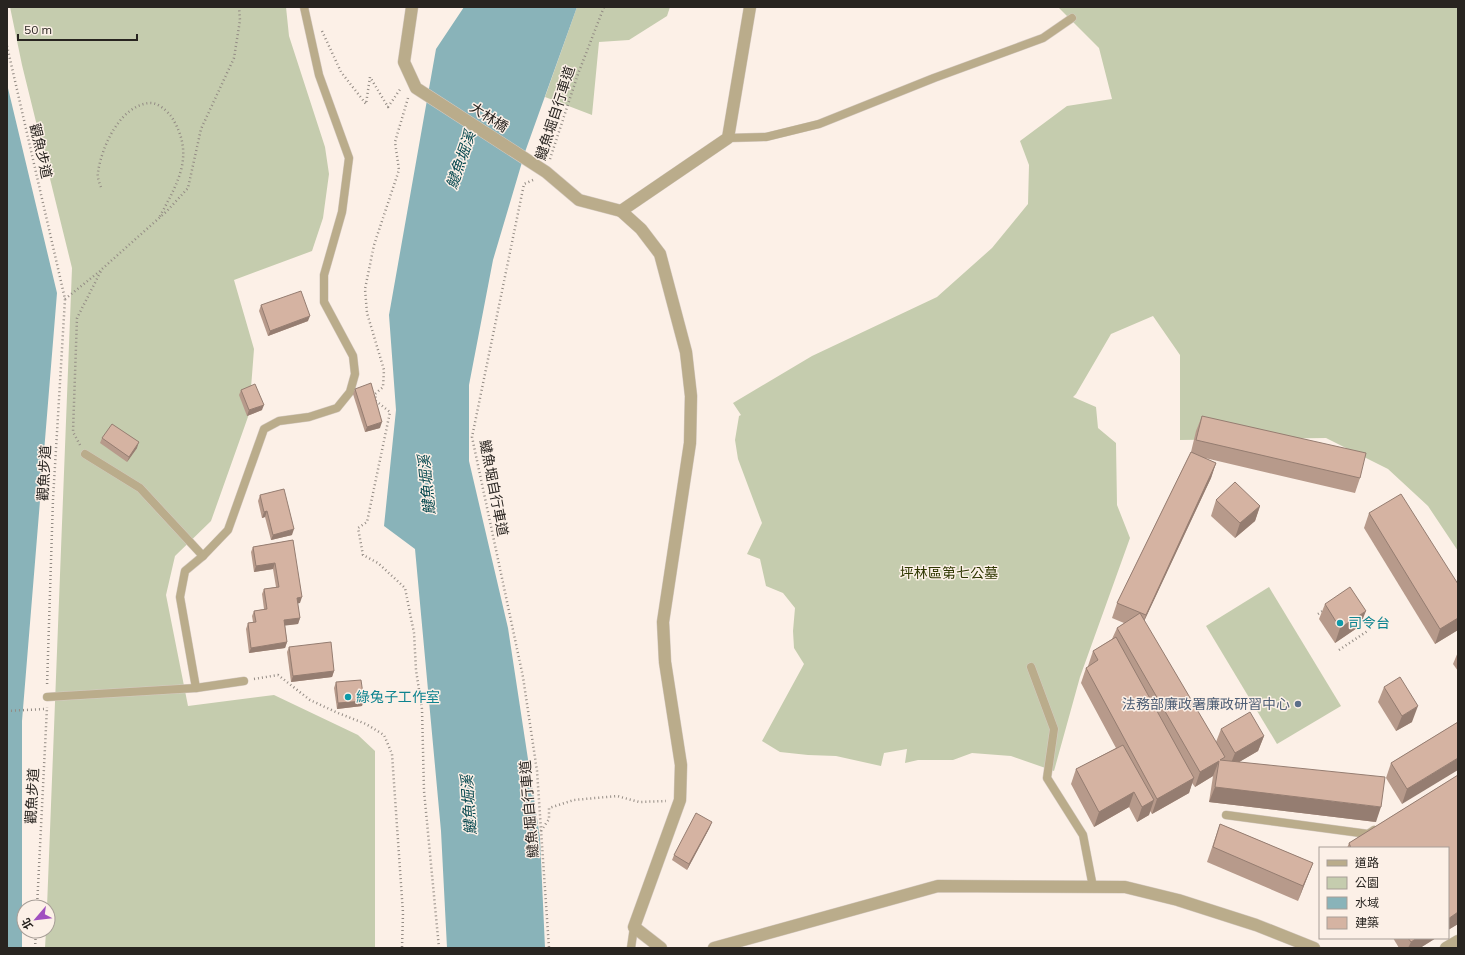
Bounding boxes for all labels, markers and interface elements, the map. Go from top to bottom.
scale bar [18,16,137,42]
text: 50 m [24,22,52,37]
street label: 𩻸魚堀自行車道 [531,64,579,162]
street label: 大林橋 [466,98,512,136]
street label: 觀魚步道 [26,122,56,180]
water label: 𩻸魚堀溪 [442,126,480,191]
street label: 𩻸魚堀自行車道 [476,438,512,538]
street label: 觀魚步道 [34,445,54,501]
water label: 𩻸魚堀溪 [414,452,439,516]
park label: 坪林區第七公墓 [900,564,998,582]
place label: 司令台 [1348,614,1390,632]
marker: 司令台 [1335,618,1345,628]
place label: 綠兔子工作室 [356,688,440,706]
marker: 綠兔子工作室 [343,692,353,702]
place label: 法務部廉政署廉政研習中心 [1122,695,1290,713]
marker: 法務部廉政署廉政研習中心 [1293,699,1303,709]
street label: 𩻸魚堀自行車道 [516,759,542,859]
street label: 觀魚步道 [22,768,42,824]
water label: 𩻸魚堀溪 [457,772,480,836]
legend [1319,847,1449,939]
text: 道路 [1355,855,1379,870]
text: 公園 [1355,875,1379,890]
text: 水域 [1355,895,1379,910]
north arrow [16,899,56,939]
text: 建築 [1355,915,1379,930]
text: 北 [18,916,36,932]

